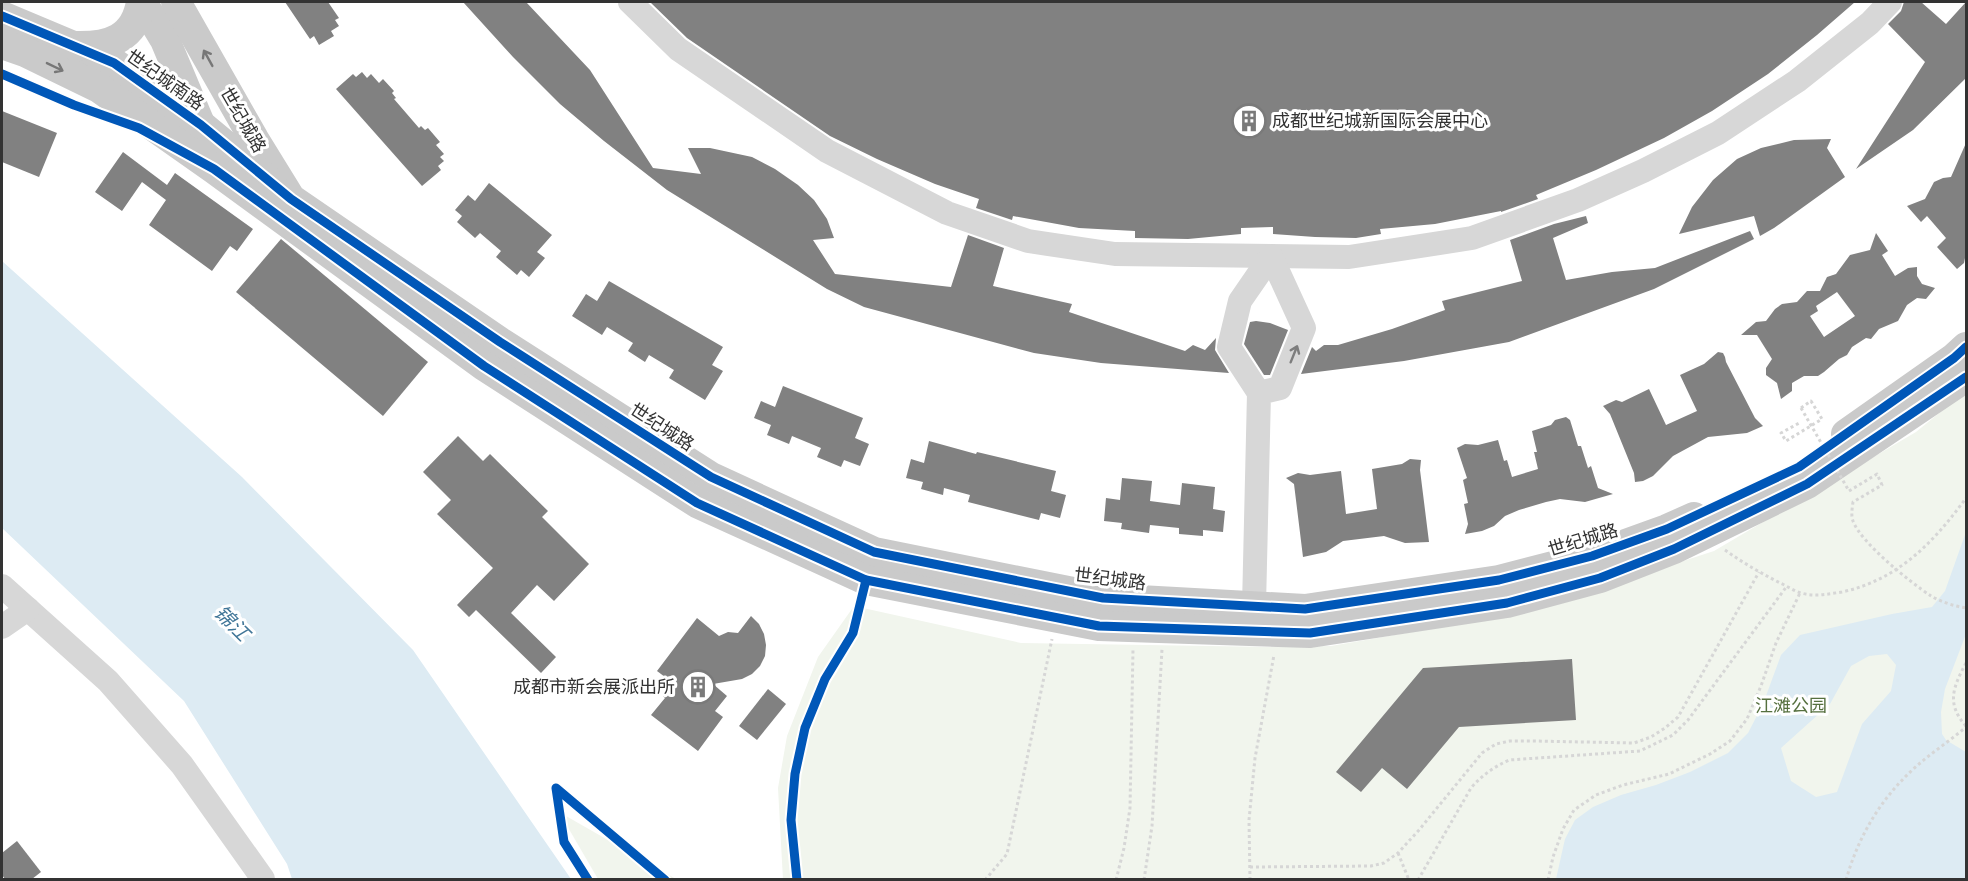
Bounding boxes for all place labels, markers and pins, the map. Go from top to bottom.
building icon: 成都世纪城新国际会展中心 [1231,103,1267,139]
place label: 成都世纪城新国际会展中心 [1272,108,1488,132]
building icon: 成都市新会展派出所 [680,669,716,705]
place label: 成都市新会展派出所 [513,674,675,698]

